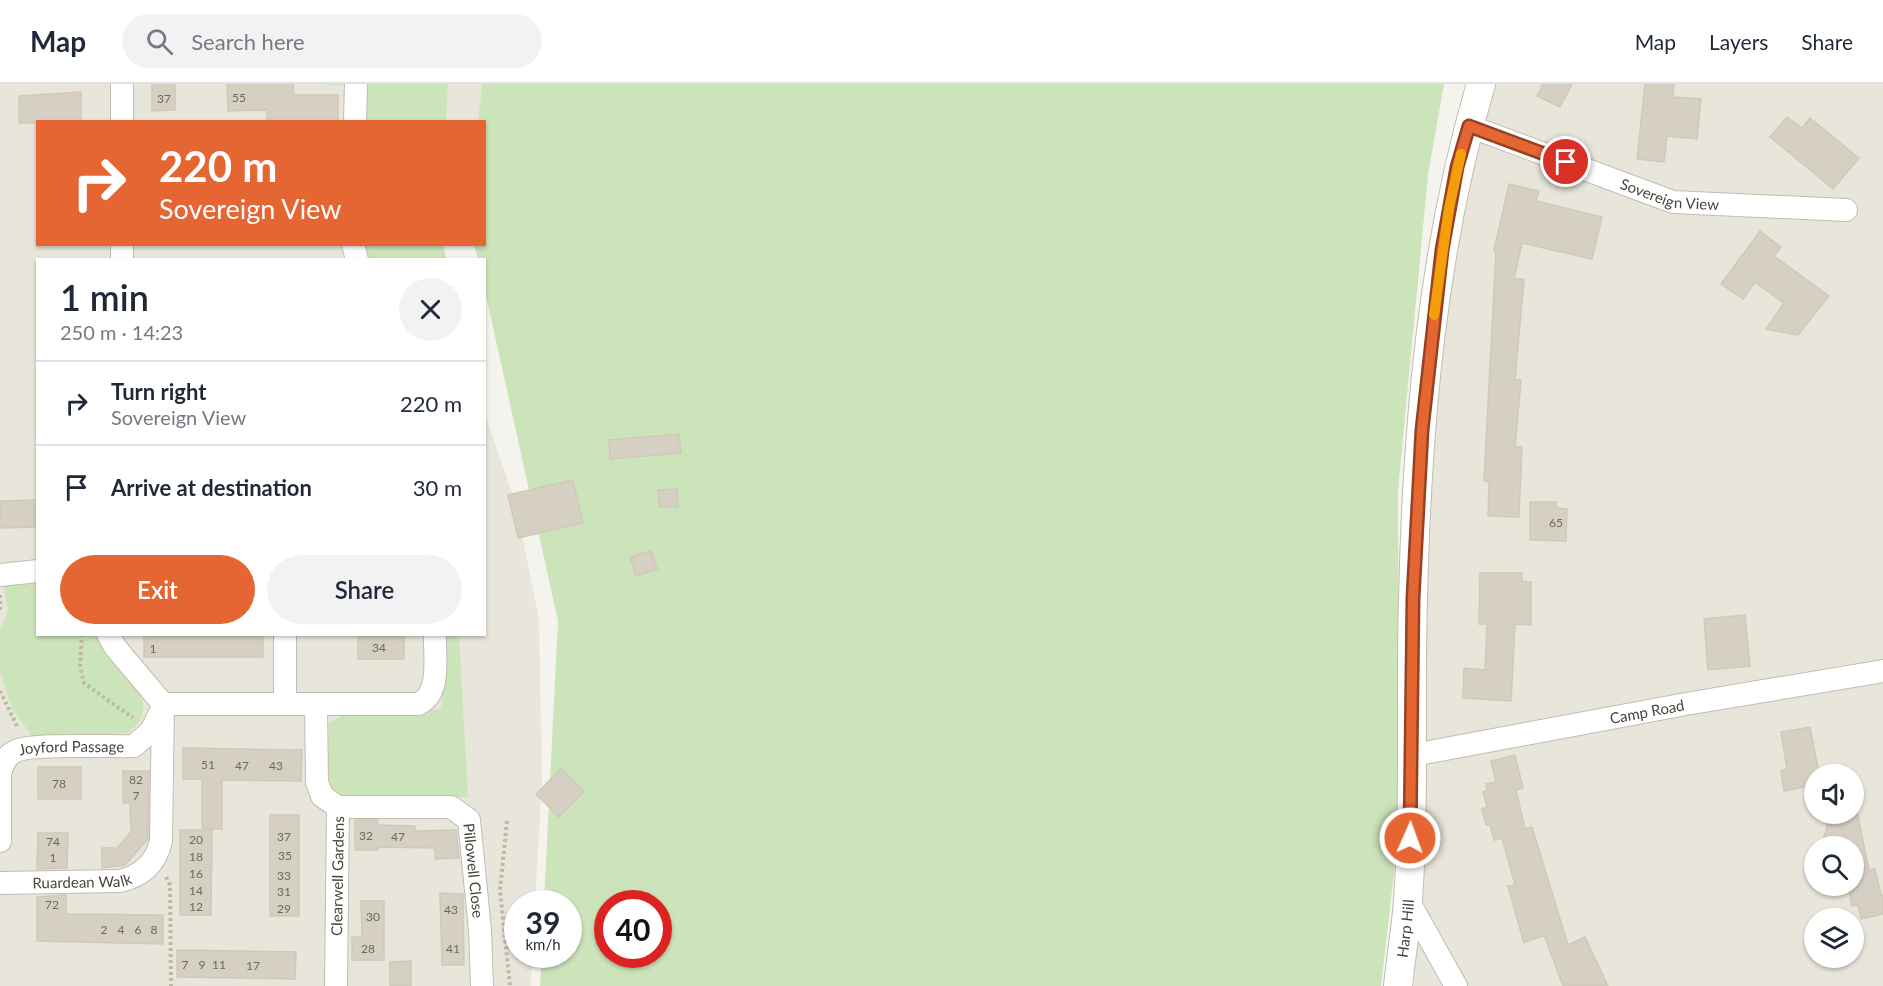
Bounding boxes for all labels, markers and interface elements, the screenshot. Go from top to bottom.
search box [122,14,542,68]
text: Map [30,24,86,58]
icon: search [143,25,176,58]
text: Search here [191,28,305,55]
text: Map [1635,29,1676,54]
text: Layers [1709,29,1768,54]
text: Share [1801,29,1853,54]
house number: 55 [232,90,246,105]
house number: 37 [157,91,171,106]
pin [1540,136,1591,187]
text: 220 m [159,141,277,191]
icon: right [60,144,138,222]
icon: arrive [1549,145,1582,178]
street label: Sovereign View [1618,174,1720,213]
text: Sovereign View [159,192,341,225]
text: 1 min [60,275,149,319]
button: close [399,278,462,341]
text: 250 m · 14:23 [60,320,183,344]
text: Turn right [111,378,206,405]
icon: right [60,387,93,420]
text: 220 m [400,390,462,417]
text: Sovereign View [111,405,246,429]
icon: arrive [60,471,93,504]
text: Arrive at destination [111,474,312,501]
text: 30 m [413,474,462,501]
house number: 65 [1549,515,1563,530]
button: Exit [60,555,255,624]
button: Share [267,555,462,624]
house number: 34 [372,640,386,655]
house number: 1 [150,641,157,656]
street label: Camp Road [1608,696,1686,727]
street label: Joyford Passage [17,737,124,759]
house number: 51 [201,757,215,772]
house number: 47 [235,758,249,773]
house number: 43 [269,758,283,773]
map controls [1804,764,1864,968]
button: sound [1804,764,1864,824]
house number: 82 [129,772,143,787]
house number: 78 [52,776,66,791]
house number: 7 [133,788,140,803]
position arrow [1378,806,1442,870]
street label: Clearwell Gardens [327,816,347,936]
street label: Pillowell Close [460,822,488,919]
house number: 32 [359,828,373,843]
house number: 37 [277,829,291,844]
house number: 47 [391,829,405,844]
house number: 20 [189,832,203,847]
house number: 74 [46,834,60,849]
button: search [1804,836,1864,896]
house number: 35 [278,848,292,863]
house number: 18 [189,849,203,864]
house number: 1 [50,850,57,865]
house number: 16 [189,866,203,881]
house number: 33 [277,868,291,883]
street label: Ruardean Walk [32,869,134,891]
house number: 14 [189,883,203,898]
house number: 31 [277,884,291,899]
speed limit sign: 40 [594,890,672,968]
house number: 72 [45,897,59,912]
house number: 12 [189,899,203,914]
street label: Harp Hill [1393,899,1417,959]
house number: 29 [277,901,291,916]
house number: 43 [444,902,458,917]
text: 39 [526,904,560,940]
button: layers [1804,908,1864,968]
house number: 30 [366,909,380,924]
house number: 2 [101,922,108,937]
house number: 4 [118,922,125,937]
house number: 6 [135,922,142,937]
house number: 8 [151,922,158,937]
text: km/h [525,935,561,953]
house number: 28 [361,941,375,956]
house number: 41 [446,941,460,956]
house number: 7 [182,957,189,972]
house number: 9 [199,957,206,972]
house number: 11 [212,957,226,972]
house number: 17 [246,958,260,973]

